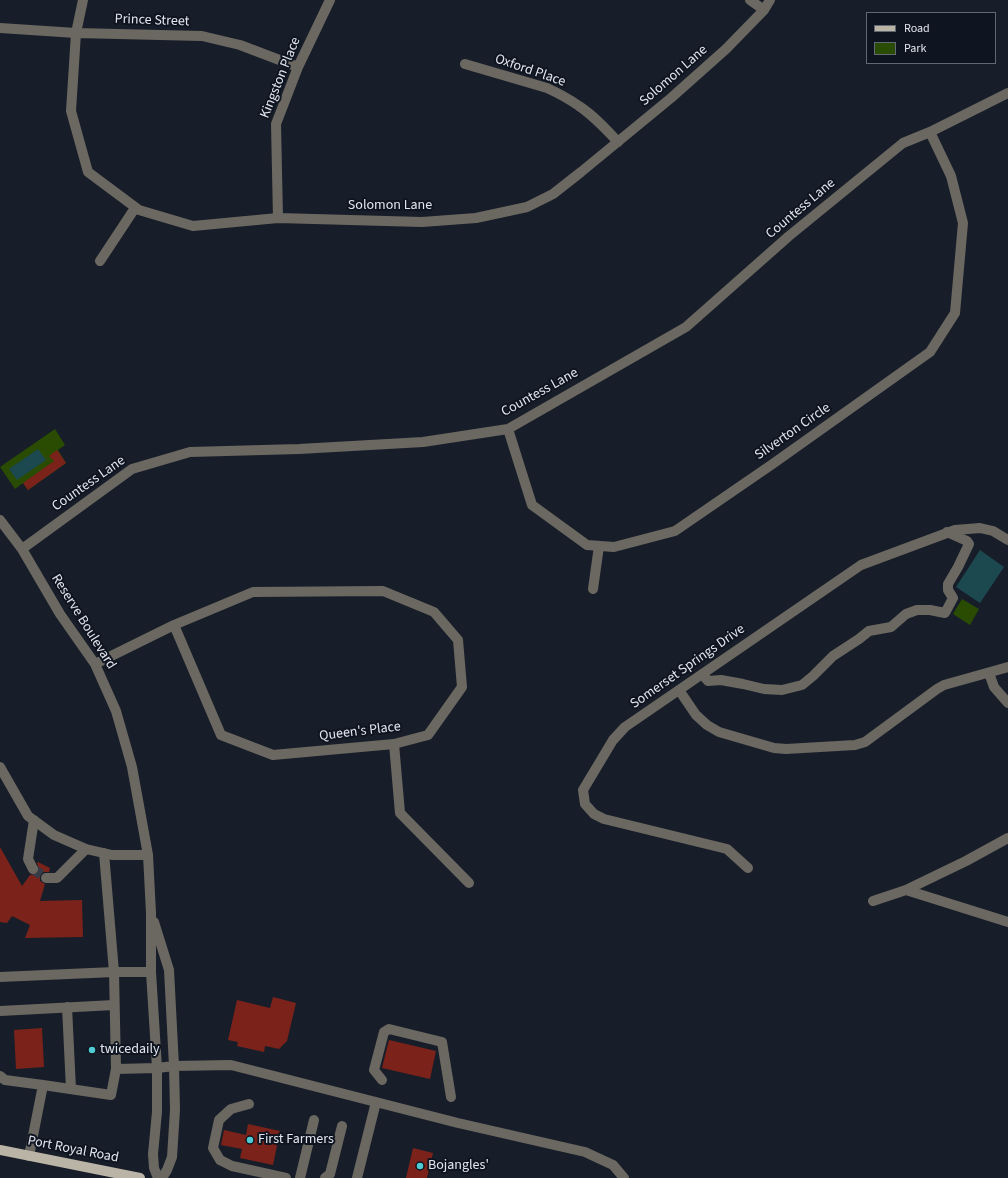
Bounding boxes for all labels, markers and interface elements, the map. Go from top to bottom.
street label: Prince Street [114,11,190,31]
legend [866,12,996,64]
text: Road [904,20,930,37]
street label: Kingston Place [257,35,305,121]
text: Park [904,40,926,57]
street label: Solomon Lane [637,42,711,110]
street label: Oxford Place [492,51,568,91]
street label: Countess Lane [763,175,839,243]
street label: Solomon Lane [348,198,432,214]
street label: Countess Lane [499,365,581,421]
street label: Silverton Circle [752,400,834,464]
street label: Countess Lane [49,453,129,515]
street label: Reserve Boulevard [47,571,119,673]
street label: Somerset Springs Drive [628,621,748,713]
street label: Queen's Place [318,719,402,745]
place label: twicedaily [100,1042,160,1058]
marker: twicedaily [87,1045,97,1055]
place label: First Farmers [258,1132,334,1148]
street label: Port Royal Road [26,1133,120,1167]
marker: First Farmers [245,1135,255,1145]
place label: Bojangles' [428,1158,489,1174]
marker: Bojangles' [415,1161,425,1171]

